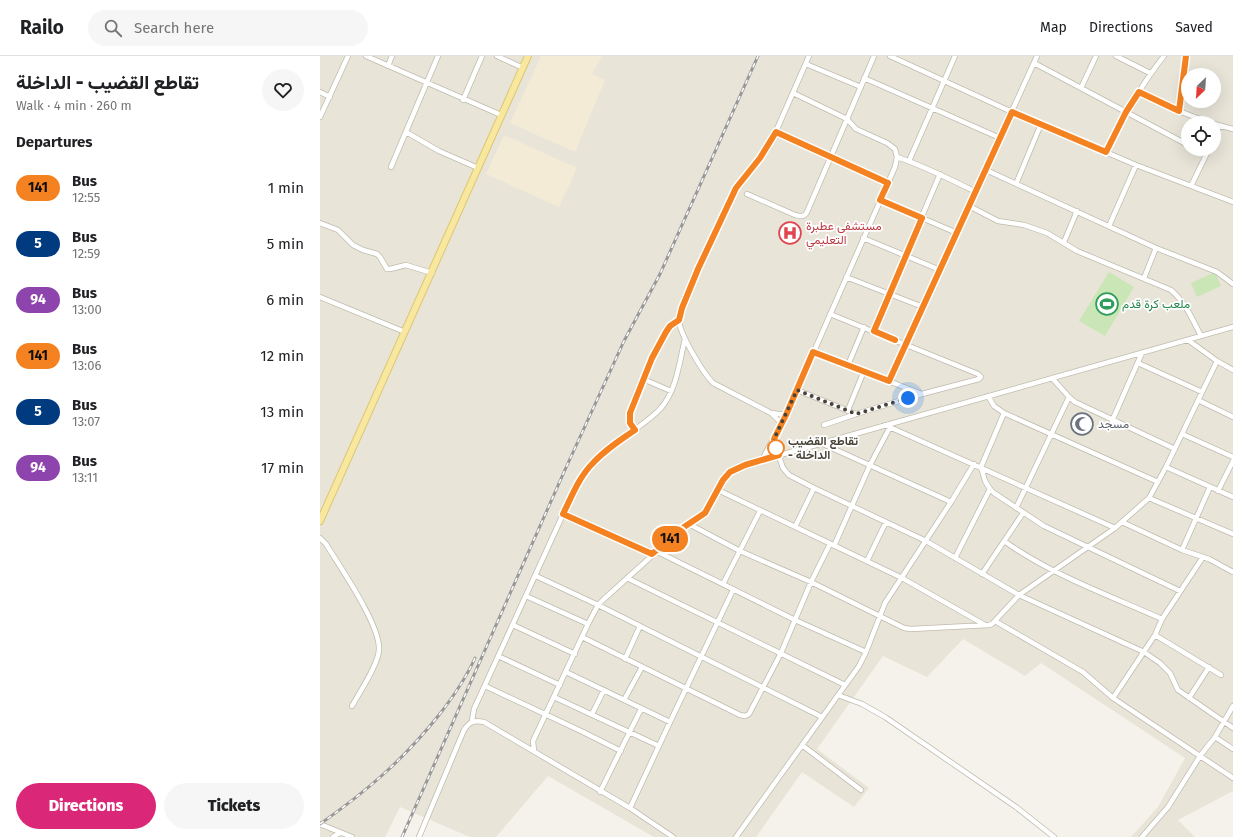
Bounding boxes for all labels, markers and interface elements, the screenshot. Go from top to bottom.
search box [88,10,368,46]
text: Railo [20,16,64,39]
icon: search [102,17,124,39]
text: Search here [134,19,214,37]
text: Map [1040,19,1067,36]
text: Directions [1089,19,1153,36]
text: Saved [1175,19,1213,36]
north arrow [1181,68,1221,108]
map controls [1181,68,1221,156]
button: heart [262,69,304,111]
text: تقاطع القضيب - الداخلة [16,71,199,94]
text: Walk · 4 min · 260 m [16,98,132,113]
button: locate [1181,116,1221,156]
text: Departures [16,133,93,151]
text: Bus [72,172,97,190]
text: 141 [28,179,48,196]
text: 1 min [268,179,304,197]
text: 12:55 [72,190,100,205]
place label: مستشفى عطبرة التعليمي [806,219,882,250]
hospital icon: مستشفى عطبرة التعليمي [777,220,803,246]
text: Bus [72,228,97,246]
text: 5 [34,235,42,252]
text: 5 min [267,235,304,253]
text: 12:59 [72,246,100,261]
text: Bus [72,284,97,302]
text: 94 [30,291,46,308]
text: 6 min [266,291,304,309]
sports icon: ملعب كرة قدم [1094,291,1120,317]
place label: ملعب كرة قدم [1122,297,1190,312]
text: 13:00 [72,302,102,317]
text: Bus [72,340,97,358]
text: 141 [28,347,48,364]
text: 12 min [260,347,304,365]
text: 13:06 [72,358,101,373]
your location [898,388,918,408]
text: Bus [72,396,97,414]
text: 5 [34,403,42,420]
text: 13 min [260,403,304,421]
mosque icon: مسجد [1069,411,1095,437]
text: 13:07 [72,414,100,429]
place label: مسجد [1098,417,1129,431]
place label: تقاطع القضيب - الداخلة [788,434,858,462]
marker: تقاطع القضيب - الداخلة [767,439,785,457]
text: Bus [72,452,97,470]
text: 94 [30,459,46,476]
text: 17 min [261,459,304,477]
text: 13:11 [72,470,98,485]
line badge: 141 [647,526,693,552]
text: 141 [660,530,680,547]
button: Directions [16,783,156,829]
button: Tickets [164,783,304,829]

